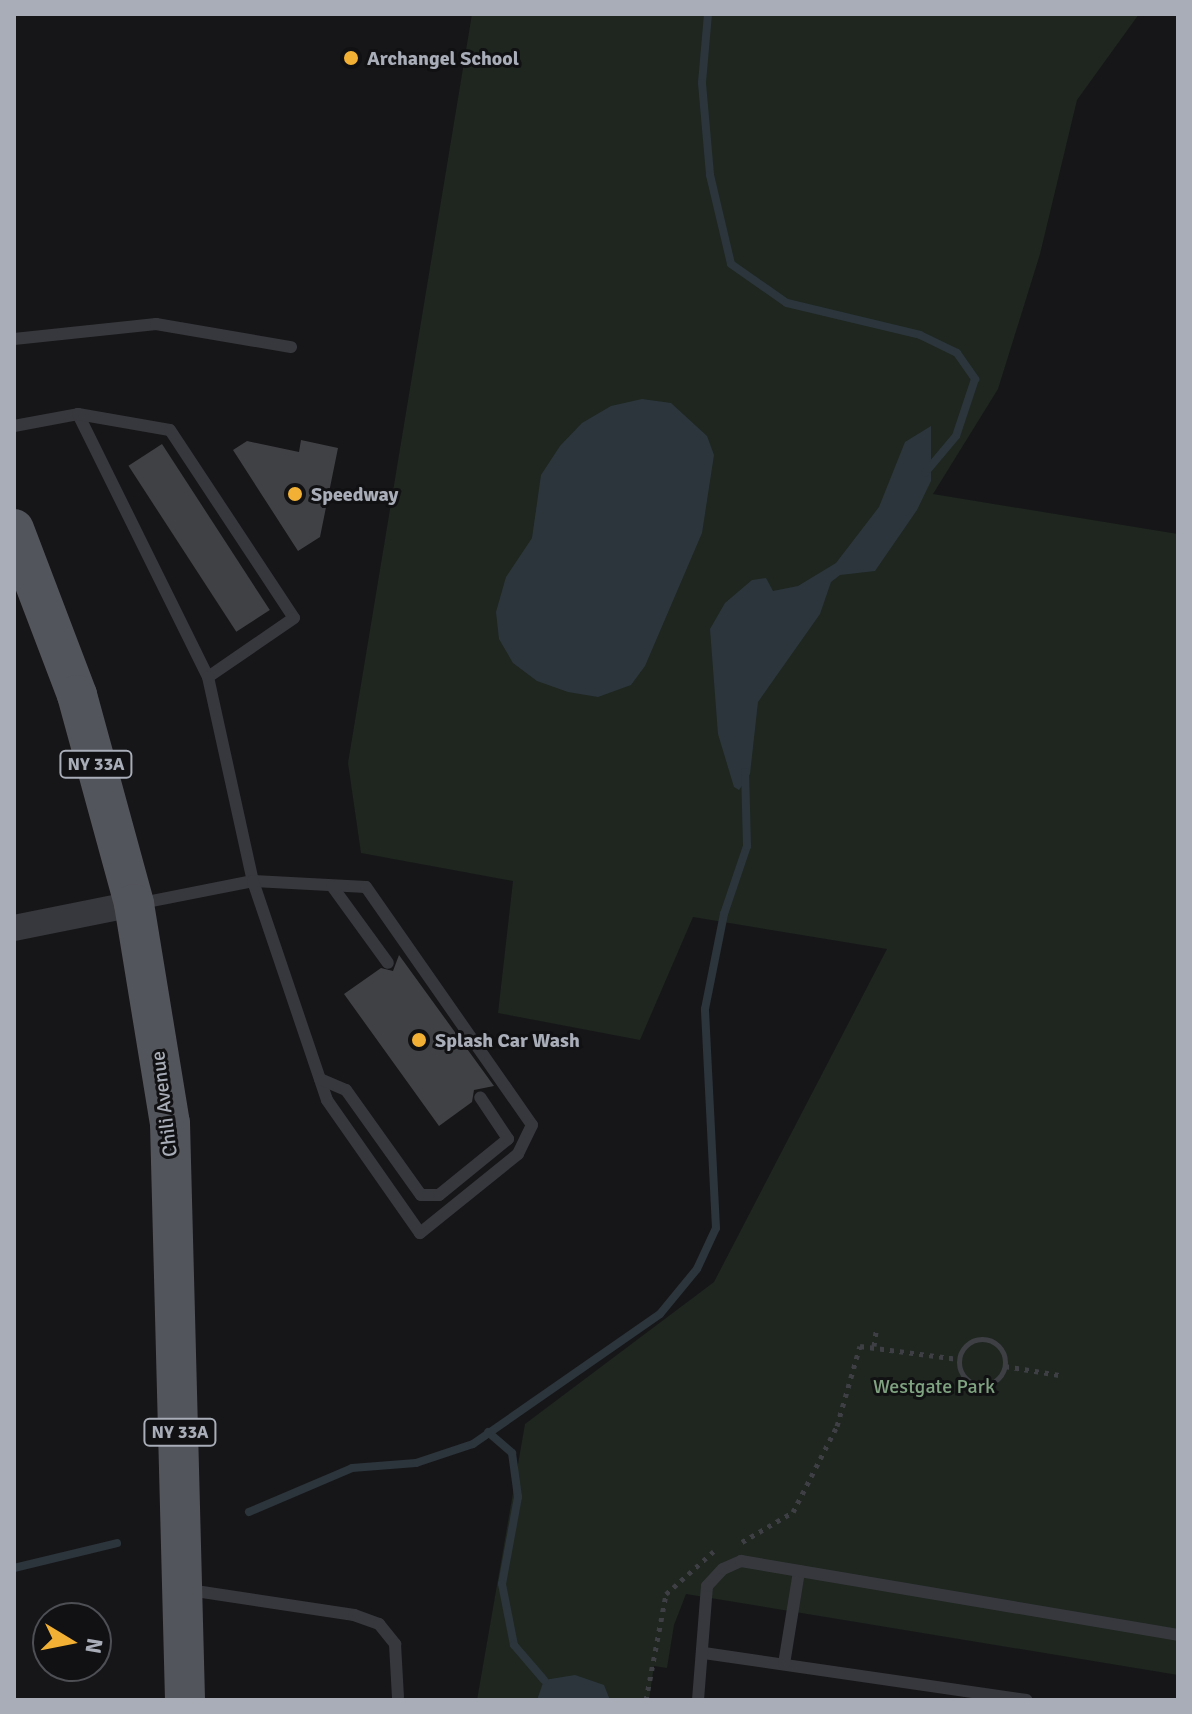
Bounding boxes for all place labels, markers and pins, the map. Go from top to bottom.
place label: Archangel School [367,46,519,70]
marker: Archangel School [342,49,360,67]
place label: Speedway [311,482,398,506]
marker: Speedway [286,485,304,503]
place label: Splash Car Wash [435,1028,580,1052]
marker: Splash Car Wash [410,1031,428,1049]

